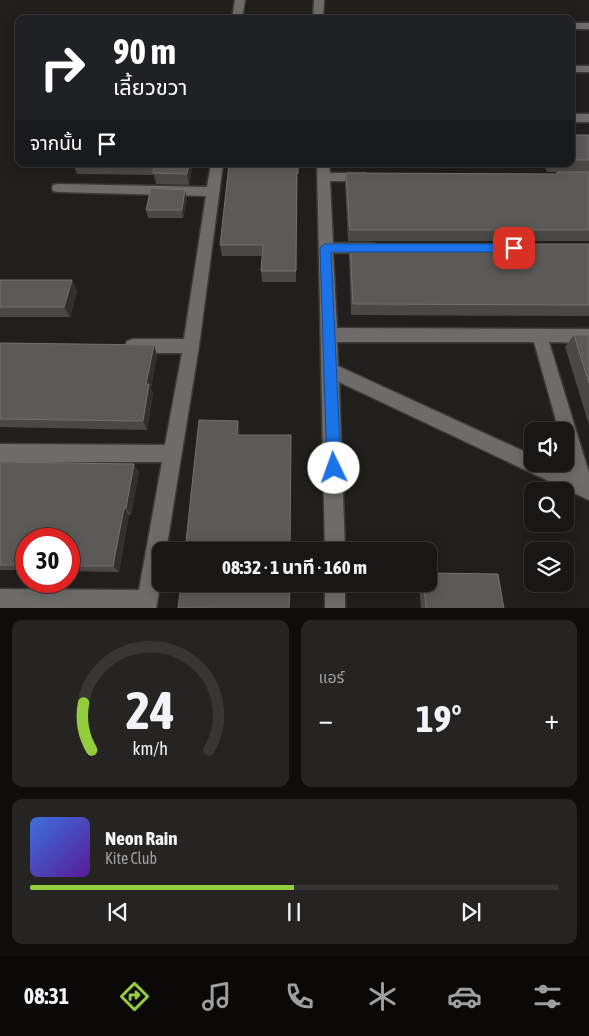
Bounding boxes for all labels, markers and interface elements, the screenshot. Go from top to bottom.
text: 90 m [113,31,176,71]
icon: right [30,35,95,100]
text: เลี้ยวขวา [113,74,188,100]
icon: arrive [93,130,121,158]
text: จากนั้น [30,132,83,154]
pin [493,227,535,269]
icon: arrive [500,234,528,262]
map controls [524,422,574,592]
button: sound [524,422,574,472]
position arrow [307,441,359,493]
button: search [524,482,574,532]
speed limit sign: 30 [15,528,80,593]
button: layers [524,542,574,592]
text: 08:32 · 1 นาที · 160 m [222,556,367,578]
text: แอร์ [319,668,344,686]
text: 24 [126,680,175,740]
text: 19° [416,697,462,740]
text: − [319,703,333,735]
text: + [544,703,559,735]
text: km/h [133,738,168,759]
text: Neon Rain [105,827,177,849]
text: Kite Club [105,849,157,867]
icon: previous [104,898,132,926]
icon: pause [280,898,308,926]
icon: next [457,898,485,926]
icon: directions [117,979,152,1014]
icon: music [199,979,234,1014]
icon: phone [282,979,317,1014]
icon: climate [365,979,400,1014]
icon: car [447,979,482,1014]
icon: filters [530,979,565,1014]
text: 08:31 [24,983,69,1009]

